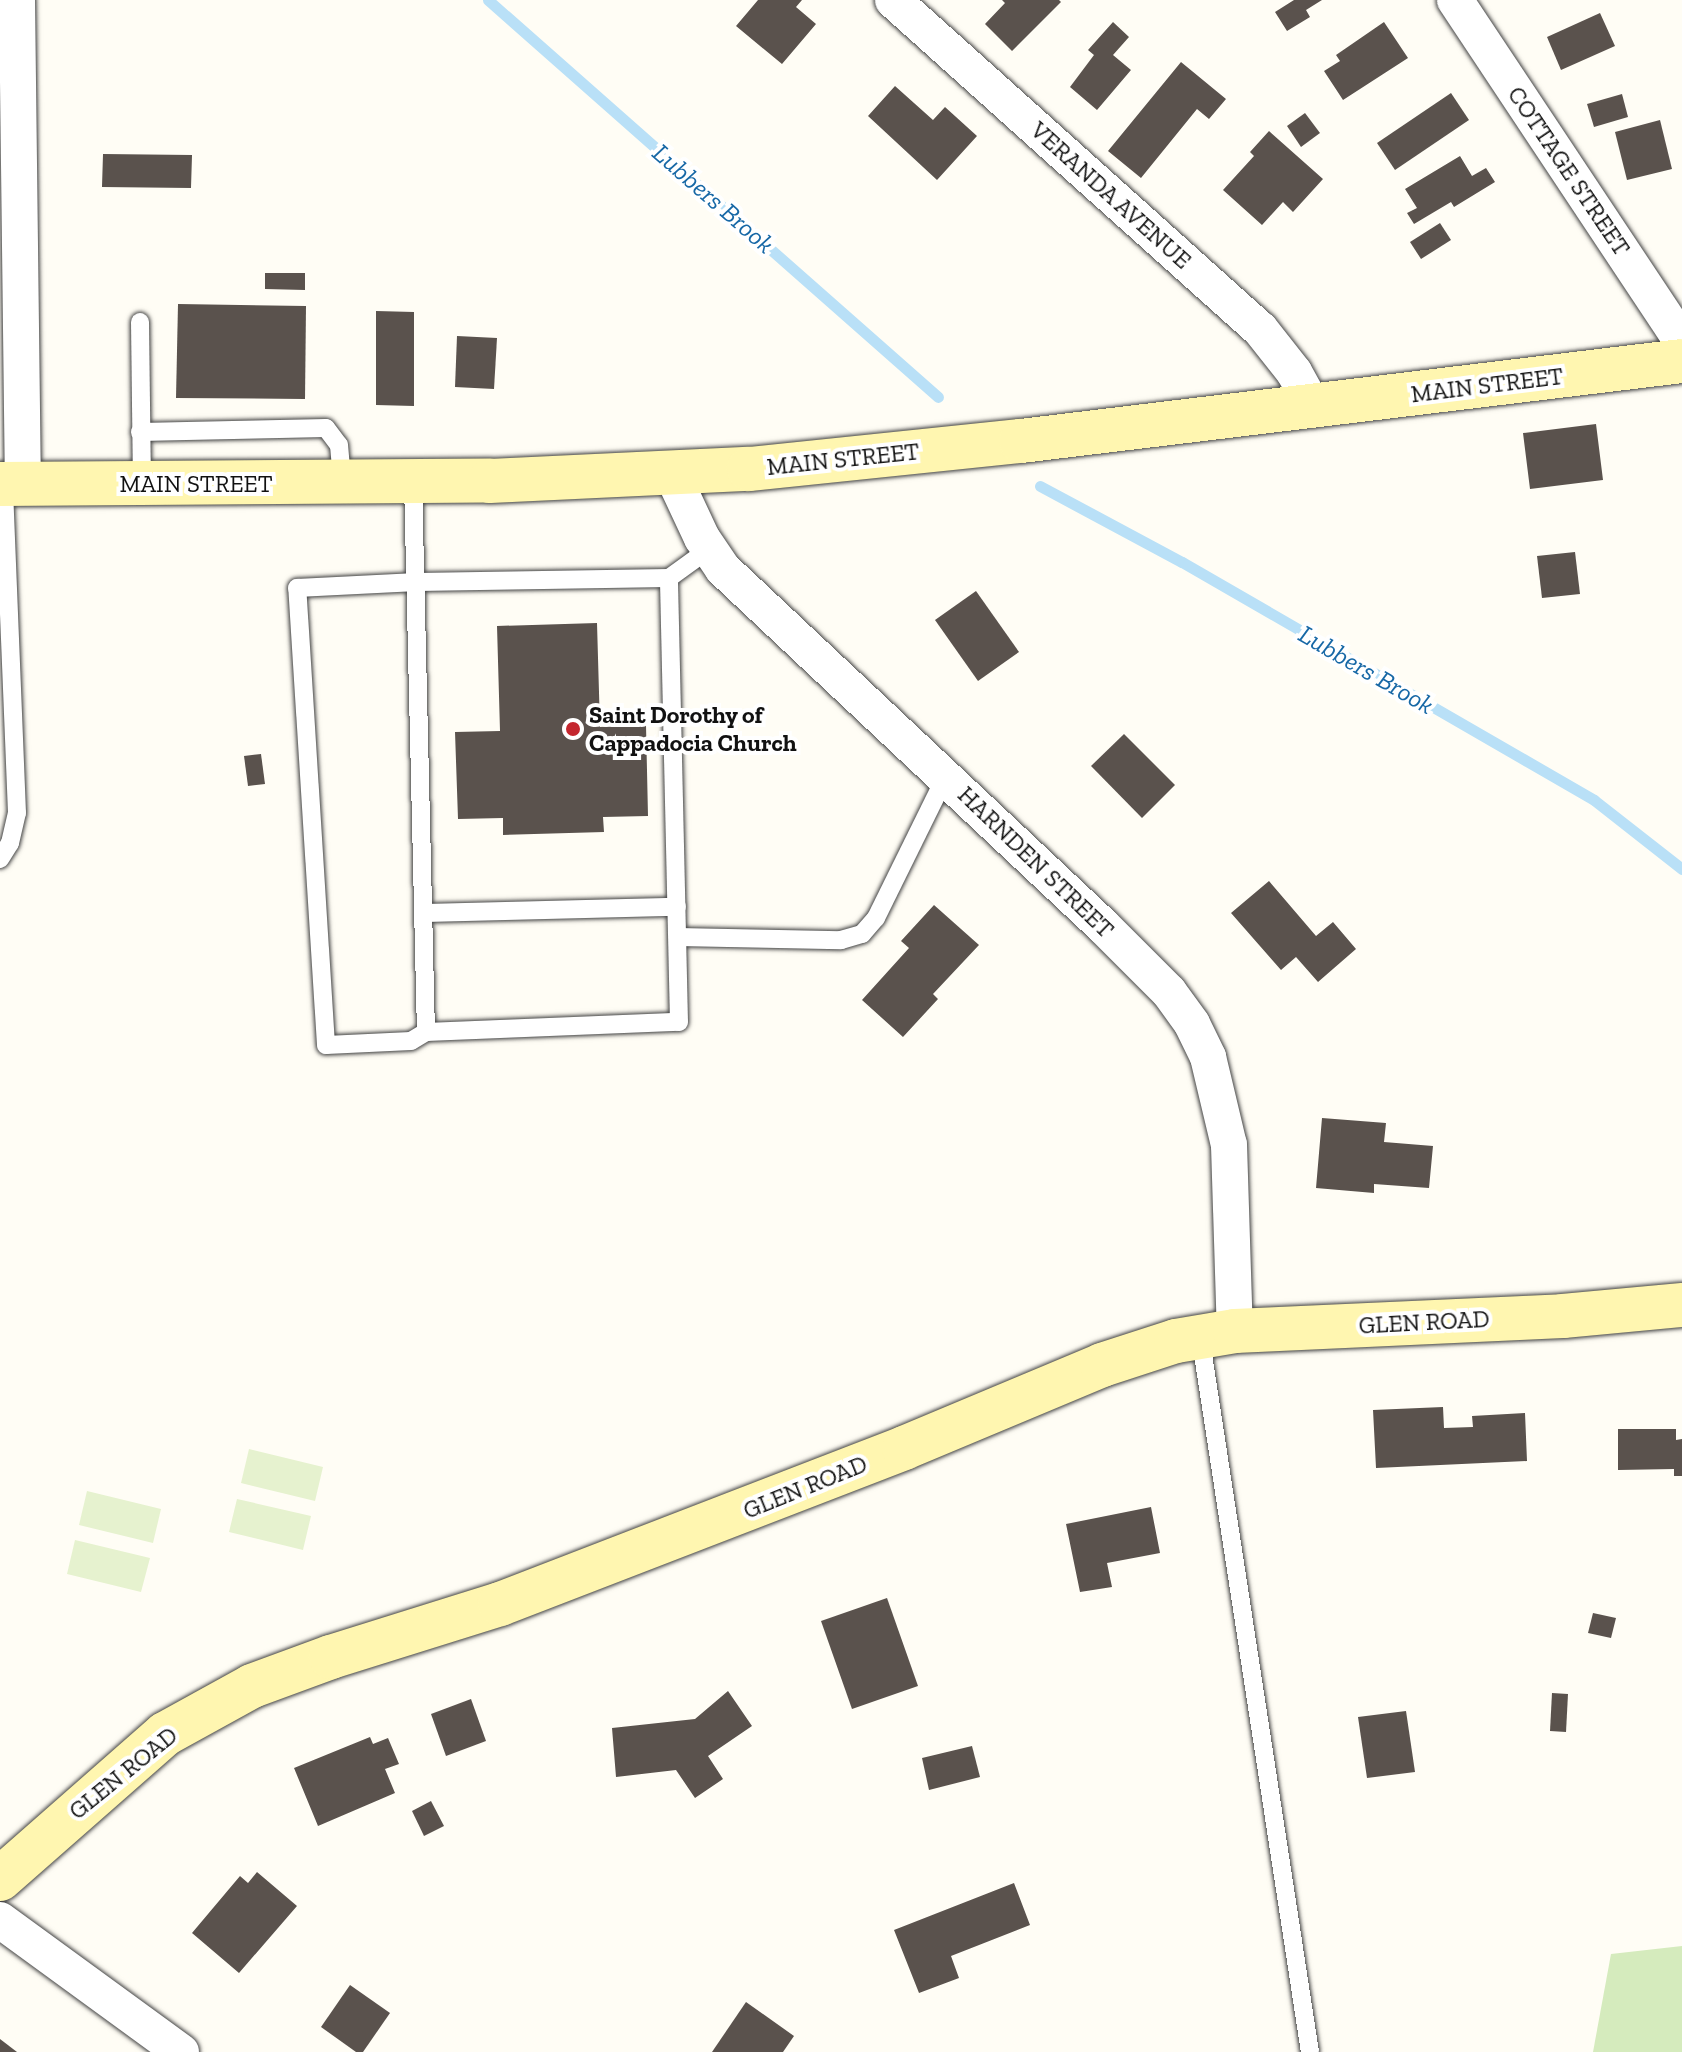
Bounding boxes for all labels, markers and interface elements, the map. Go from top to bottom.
street label: COTTAGE STREET [1502,81,1636,261]
street label: VERANDA AVENUE [1024,115,1198,275]
water label: Lubbers Brook [646,138,780,260]
street label: MAIN STREET [1409,361,1565,409]
street label: MAIN STREET [765,437,921,481]
street label: MAIN STREET [119,470,273,498]
water label: Lubbers Brook [1293,619,1439,721]
place label: Saint Dorothy of Cappadocia Church [589,701,797,757]
marker: Saint Dorothy of Cappadocia Church [564,720,582,738]
street label: HARNDEN STREET [952,780,1120,944]
street label: GLEN ROAD [1358,1304,1490,1340]
street label: GLEN ROAD [739,1449,871,1525]
street label: GLEN ROAD [63,1721,183,1825]

